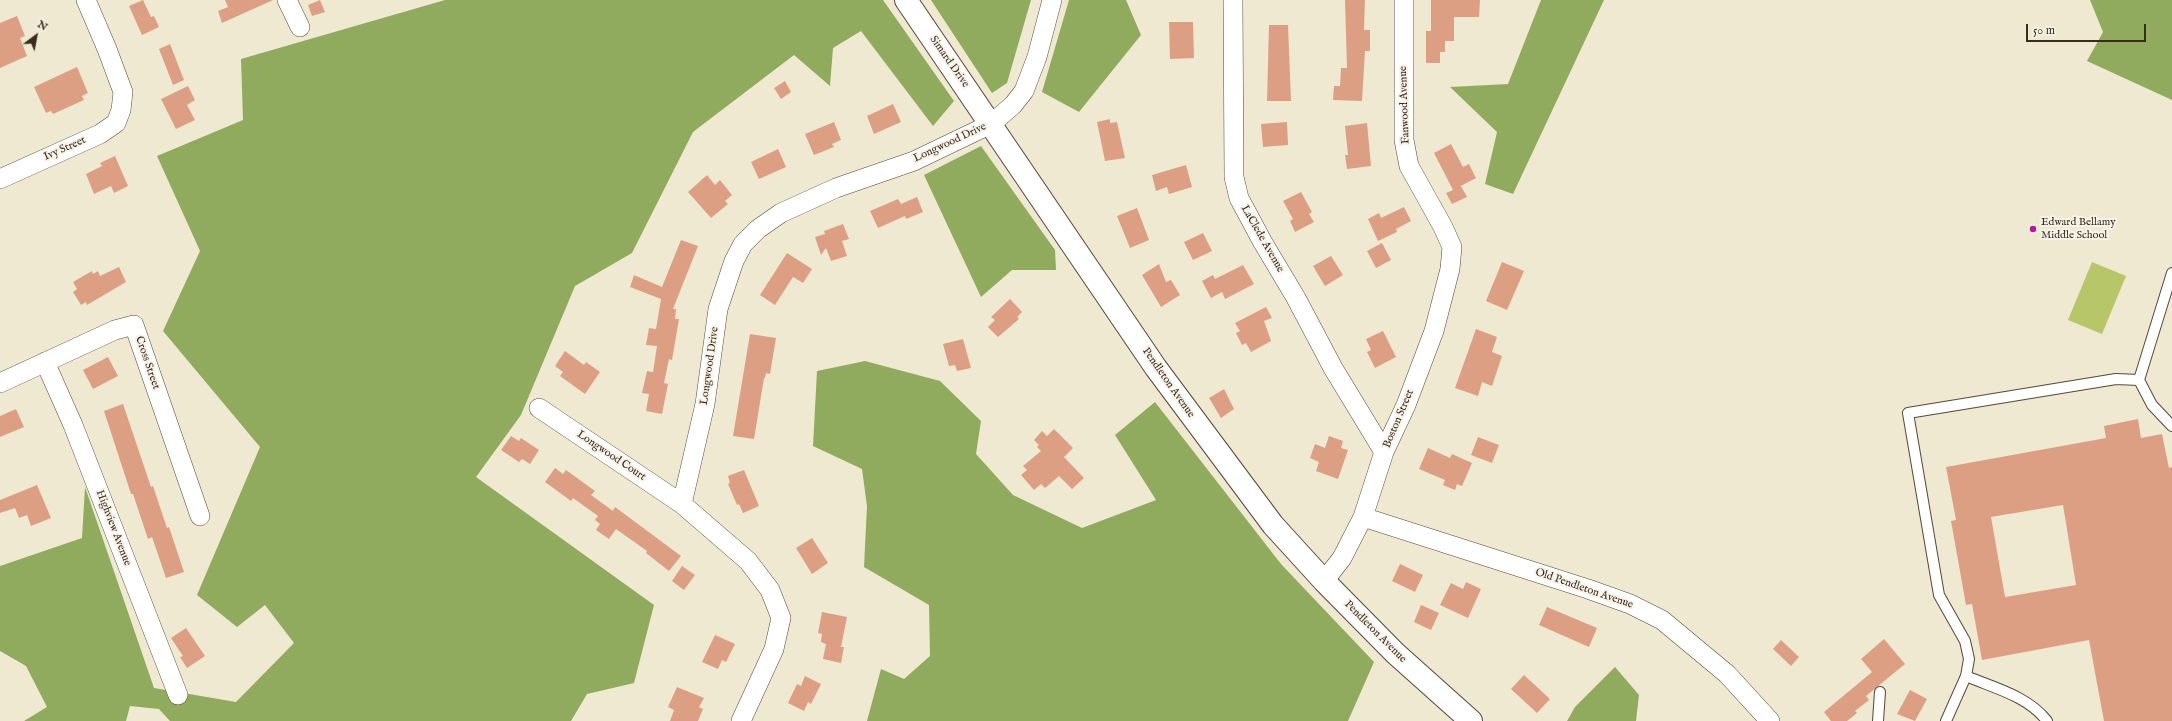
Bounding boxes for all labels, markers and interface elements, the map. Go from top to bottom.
north arrow [16,16,56,56]
scale bar [2028,16,2148,42]
text: N [35,17,50,34]
text: 50 m [2033,23,2055,38]
street label: Simard Drive [926,34,972,90]
street label: Fanwood Avenue [1397,66,1413,144]
street label: Longwood Drive [912,120,988,166]
street label: Ivy Street [42,134,88,164]
street label: LaClede Avenue [1237,203,1287,275]
place label: Edward Bellamy Middle School [2041,216,2116,242]
marker: Edward Bellamy Middle School [2028,224,2038,234]
street label: Longwood Drive [698,326,722,406]
street label: Cross Street [132,335,162,391]
street label: Pendleton Avenue [1139,345,1197,421]
street label: Boston Street [1381,388,1417,450]
street label: Longwood Court [574,428,648,484]
street label: Highview Avenue [92,488,134,568]
street label: Old Pendleton Avenue [1533,566,1635,612]
street label: Pendleton Avenue [1341,598,1409,666]

